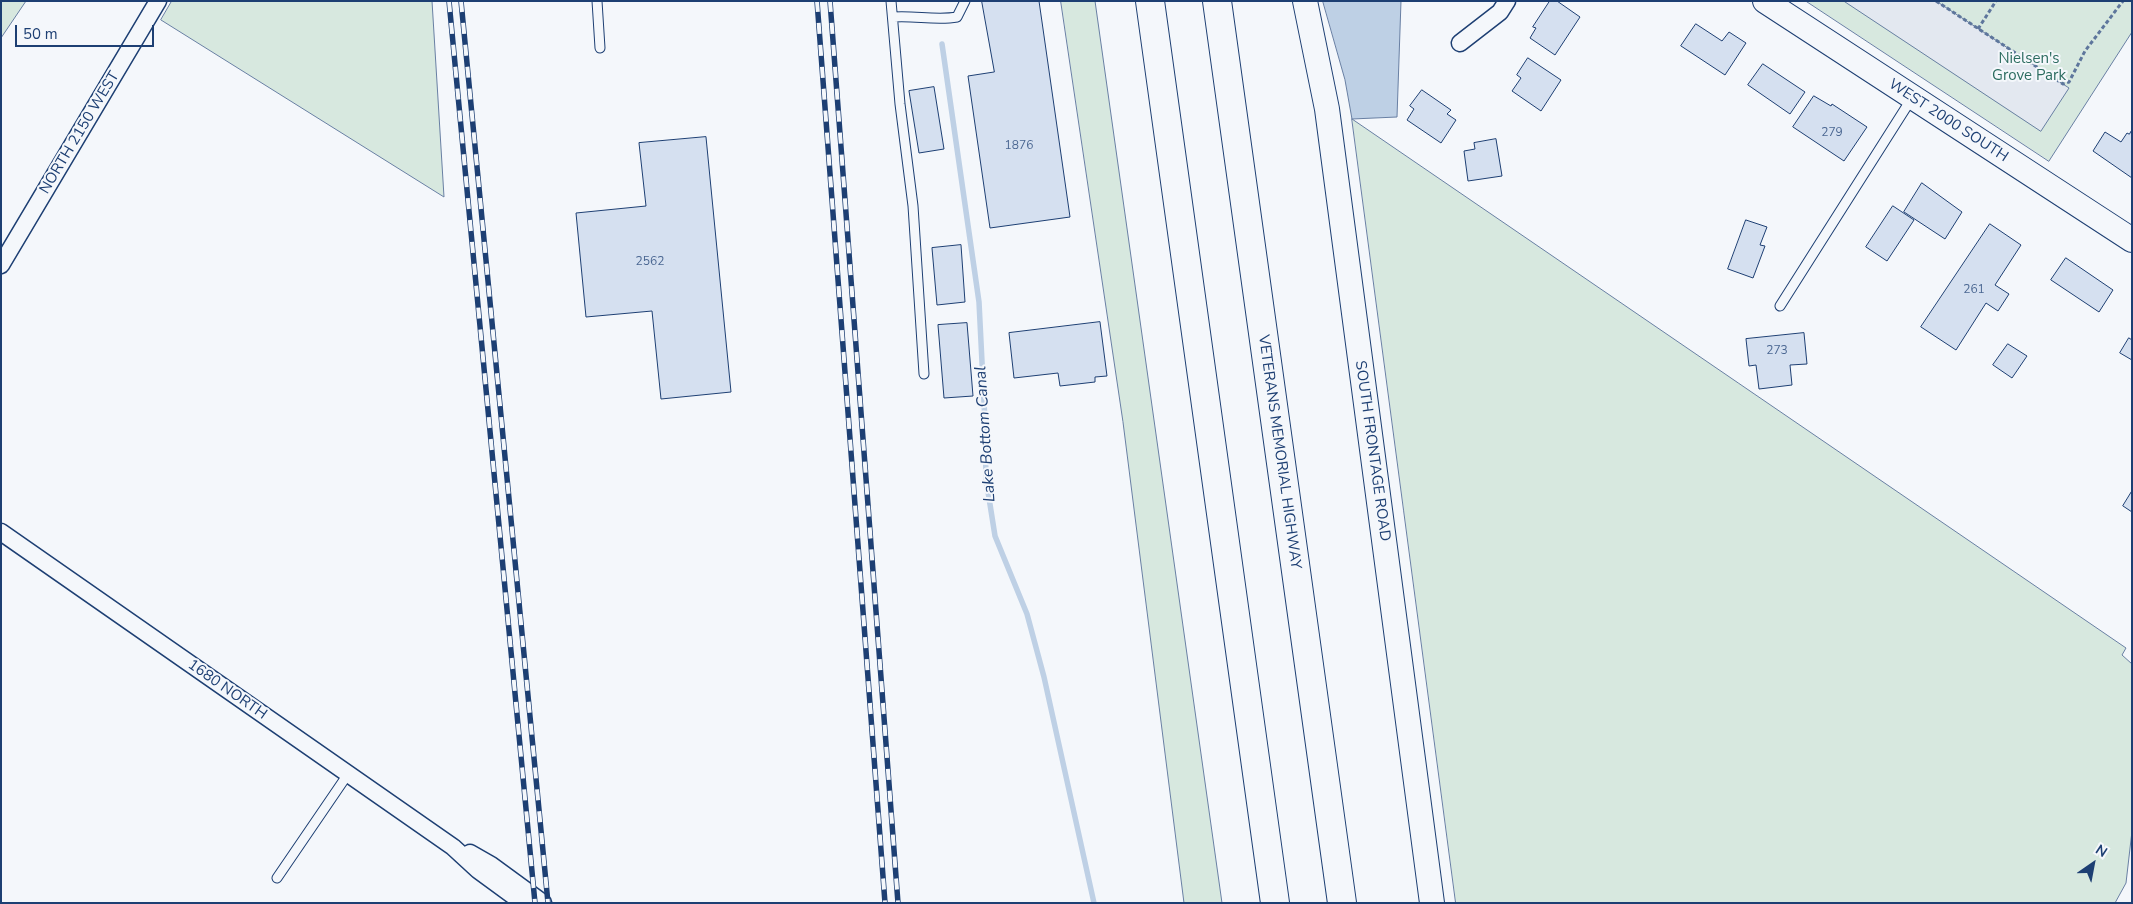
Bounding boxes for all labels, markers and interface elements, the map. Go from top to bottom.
scale bar [18,15,156,47]
text: 50 m [23,24,58,44]
park label: Nielsen's Grove Park [1992,50,2066,85]
street label: NORTH 2150 WEST [36,69,124,197]
street label: WEST 2000 SOUTH [1885,76,2011,166]
house number: 279 [1821,126,1843,140]
house number: 1876 [1005,139,1033,153]
house number: 2562 [636,255,664,269]
house number: 261 [1963,283,1985,297]
street label: VETERANS MEMORIAL HIGHWAY [1254,334,1304,570]
house number: 273 [1766,344,1788,358]
street label: SOUTH FRONTAGE ROAD [1350,360,1394,542]
water label: Lake Bottom Canal [972,365,1000,503]
street label: 1680 NORTH [184,656,270,724]
north arrow [2068,839,2118,889]
text: N [2092,840,2111,862]

